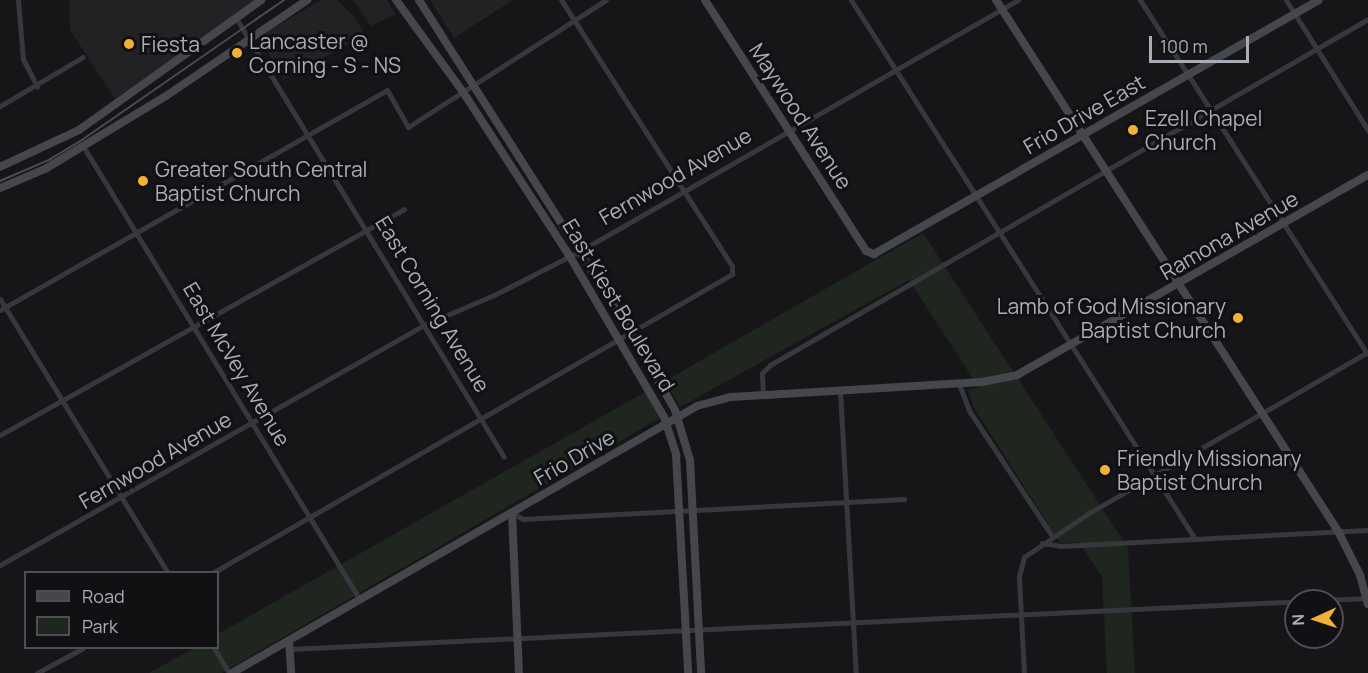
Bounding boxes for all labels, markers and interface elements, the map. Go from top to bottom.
scale bar [1152,24,1252,62]
place label: Lancaster @ Corning - S - NS [249,28,401,78]
place label: Fiesta [141,31,200,57]
text: 100 m [1160,34,1208,58]
marker: Fiesta [122,37,136,51]
street label: Maywood Avenue [744,38,858,194]
marker: Lancaster @ Corning - S - NS [230,46,244,60]
street label: Frio Drive East [1019,69,1149,159]
place label: Ezell Chapel Church [1145,105,1262,155]
street label: Fernwood Avenue [594,122,756,230]
marker: Ezell Chapel Church [1126,123,1140,137]
place label: Greater South Central Baptist Church [155,156,367,206]
marker: Greater South Central Baptist Church [136,174,150,188]
street label: Ramona Avenue [1155,185,1303,285]
street label: East Corning Avenue [371,212,495,396]
street label: East Kiest Boulevard [558,214,680,396]
street label: East McVey Avenue [178,278,296,450]
place label: Lamb of God Missionary Baptist Church [997,293,1226,343]
marker: Lamb of God Missionary Baptist Church [1231,311,1245,325]
street label: Fernwood Avenue [74,406,236,514]
street label: Frio Drive [529,424,619,490]
place label: Friendly Missionary Baptist Church [1117,445,1302,495]
marker: Friendly Missionary Baptist Church [1098,463,1112,477]
legend [24,571,219,649]
text: Road [82,584,125,608]
north arrow [1284,589,1344,649]
text: Park [82,614,118,638]
text: N [1287,614,1309,626]

